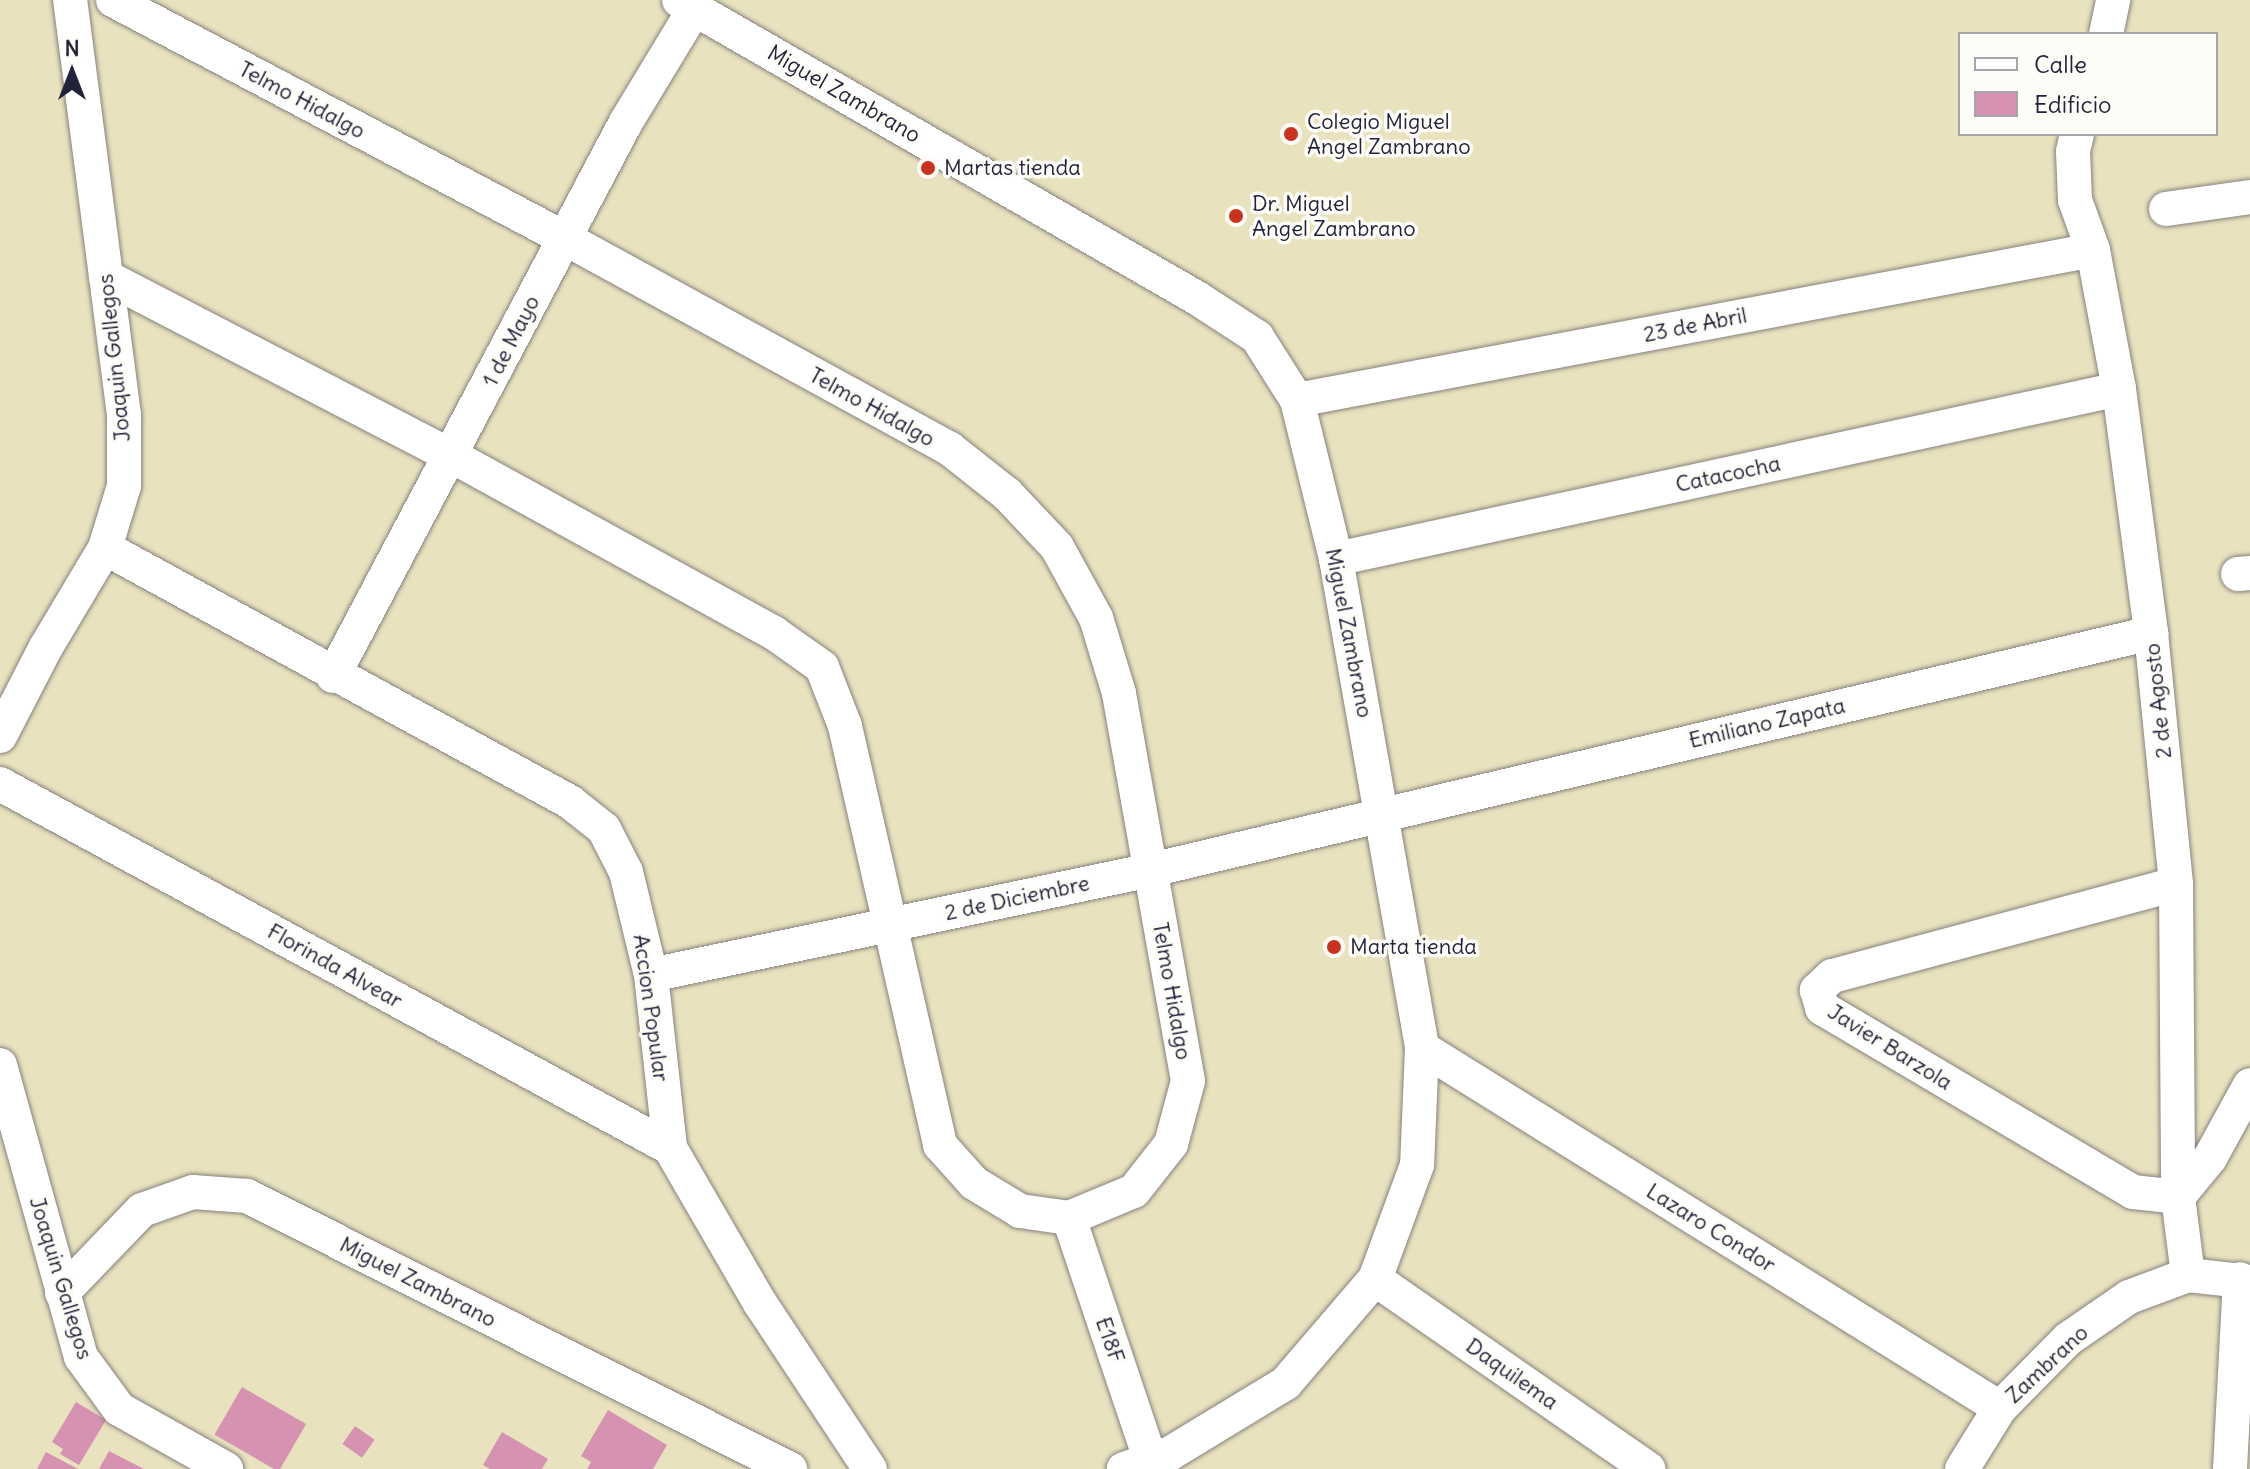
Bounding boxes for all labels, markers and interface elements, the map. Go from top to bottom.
north arrow [32,32,112,112]
legend [1958,32,2218,136]
text: N [64,34,80,62]
street label: Miguel Zambrano [763,40,925,148]
text: Calle [2034,49,2087,79]
street label: Telmo Hidalgo [234,56,370,144]
text: Edificio [2034,89,2112,119]
place label: Colegio Miguel Angel Zambrano [1307,108,1471,160]
marker: Colegio Miguel Angel Zambrano [1282,125,1300,143]
place label: Martas tienda [944,155,1081,181]
marker: Martas tienda [919,159,937,177]
place label: Dr. Miguel Angel Zambrano [1252,190,1416,242]
marker: Dr. Miguel Angel Zambrano [1227,207,1245,225]
street label: Joaquin Gallegos [92,273,136,443]
street label: 1 de Mayo [477,291,545,391]
street label: 23 de Abril [1641,302,1749,348]
street label: Telmo Hidalgo [805,362,939,452]
street label: Catacocha [1673,450,1783,498]
street label: Miguel Zambrano [1320,546,1378,720]
street label: 2 de Agosto [2139,642,2177,760]
street label: Emiliano Zapata [1686,692,1848,754]
street label: 2 de Diciembre [942,870,1092,926]
street label: Florinda Alvear [263,918,407,1014]
street label: Telmo Hidalgo [1147,920,1197,1062]
street label: Accion Popular [628,933,674,1083]
place label: Marta tienda [1350,934,1477,960]
marker: Marta tienda [1325,938,1343,956]
street label: Javier Barzola [1823,998,1957,1096]
street label: Lazaro Condor [1642,1178,1780,1278]
street label: Joaquin Gallegos [24,1193,98,1363]
street label: Miguel Zambrano [335,1231,501,1333]
street label: E18F [1090,1314,1130,1366]
street label: Zambrano [2001,1319,2093,1409]
street label: Daquilema [1461,1333,1563,1415]

